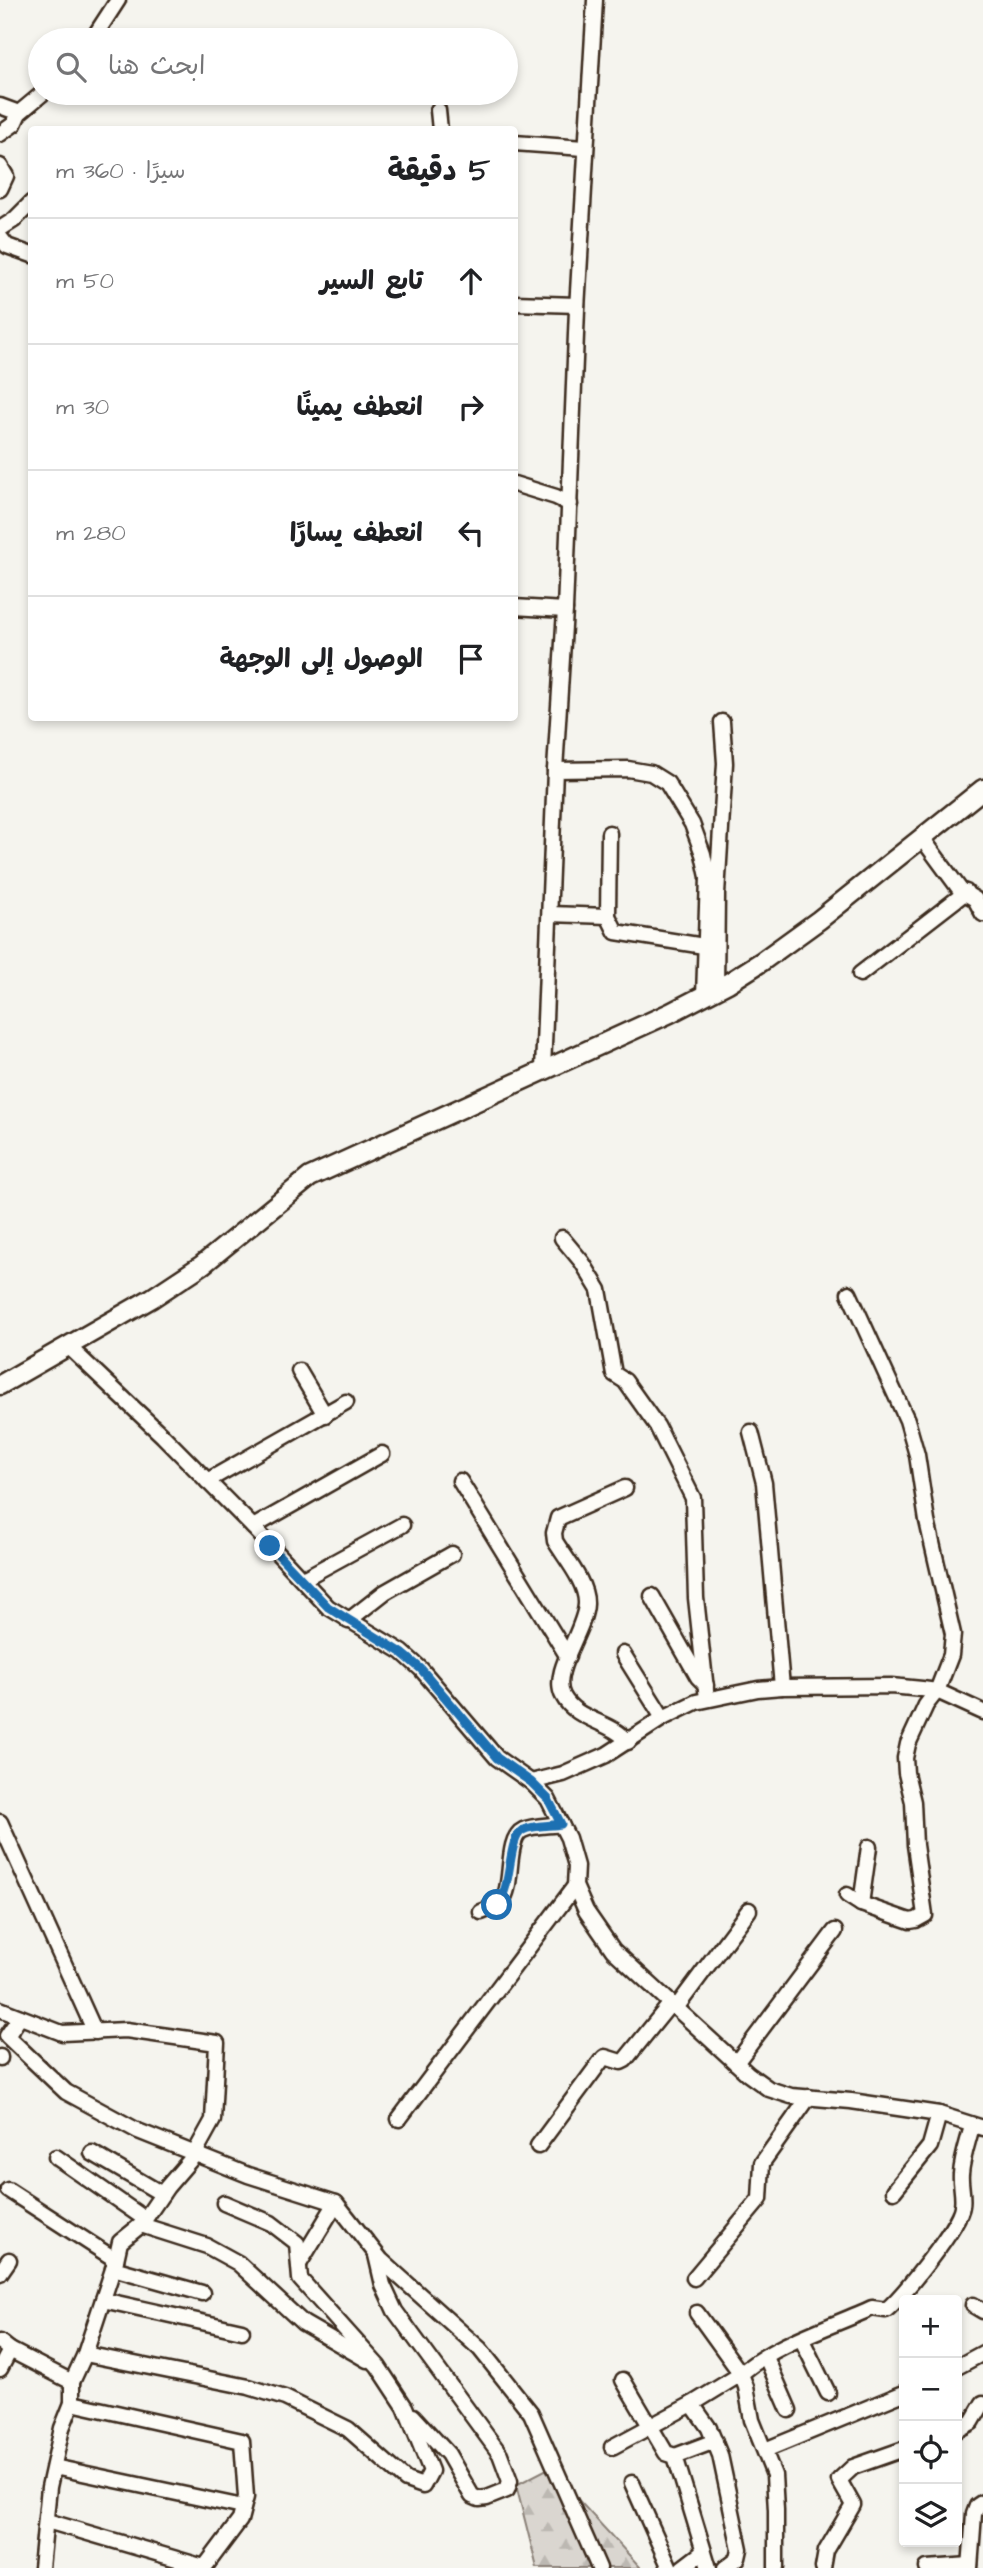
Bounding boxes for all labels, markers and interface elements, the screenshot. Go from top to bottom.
search box [28,28,518,105]
icon: search [52,48,90,86]
text: ابحث هنا [108,48,205,84]
text: 5 دقيقة [388,150,490,192]
text: سيرًا · 360 m [56,155,185,187]
icon: ahead [452,262,490,300]
text: تابع السير [320,263,423,299]
text: 50 m [56,265,114,297]
icon: right [452,388,490,426]
text: انعطف يمينًا [296,389,423,425]
text: 30 m [56,391,109,423]
icon: left [452,514,490,552]
text: انعطف يسارًا [290,515,423,551]
text: 280 m [56,517,126,549]
icon: arrive [452,640,490,678]
text: الوصول إلى الوجهة [219,641,423,677]
route end [254,1530,285,1561]
route start [481,1889,512,1920]
map controls [899,2295,962,2547]
button: + [899,2295,962,2358]
button: − [899,2358,962,2421]
button: locate [899,2421,962,2484]
button: layers [899,2484,962,2547]

